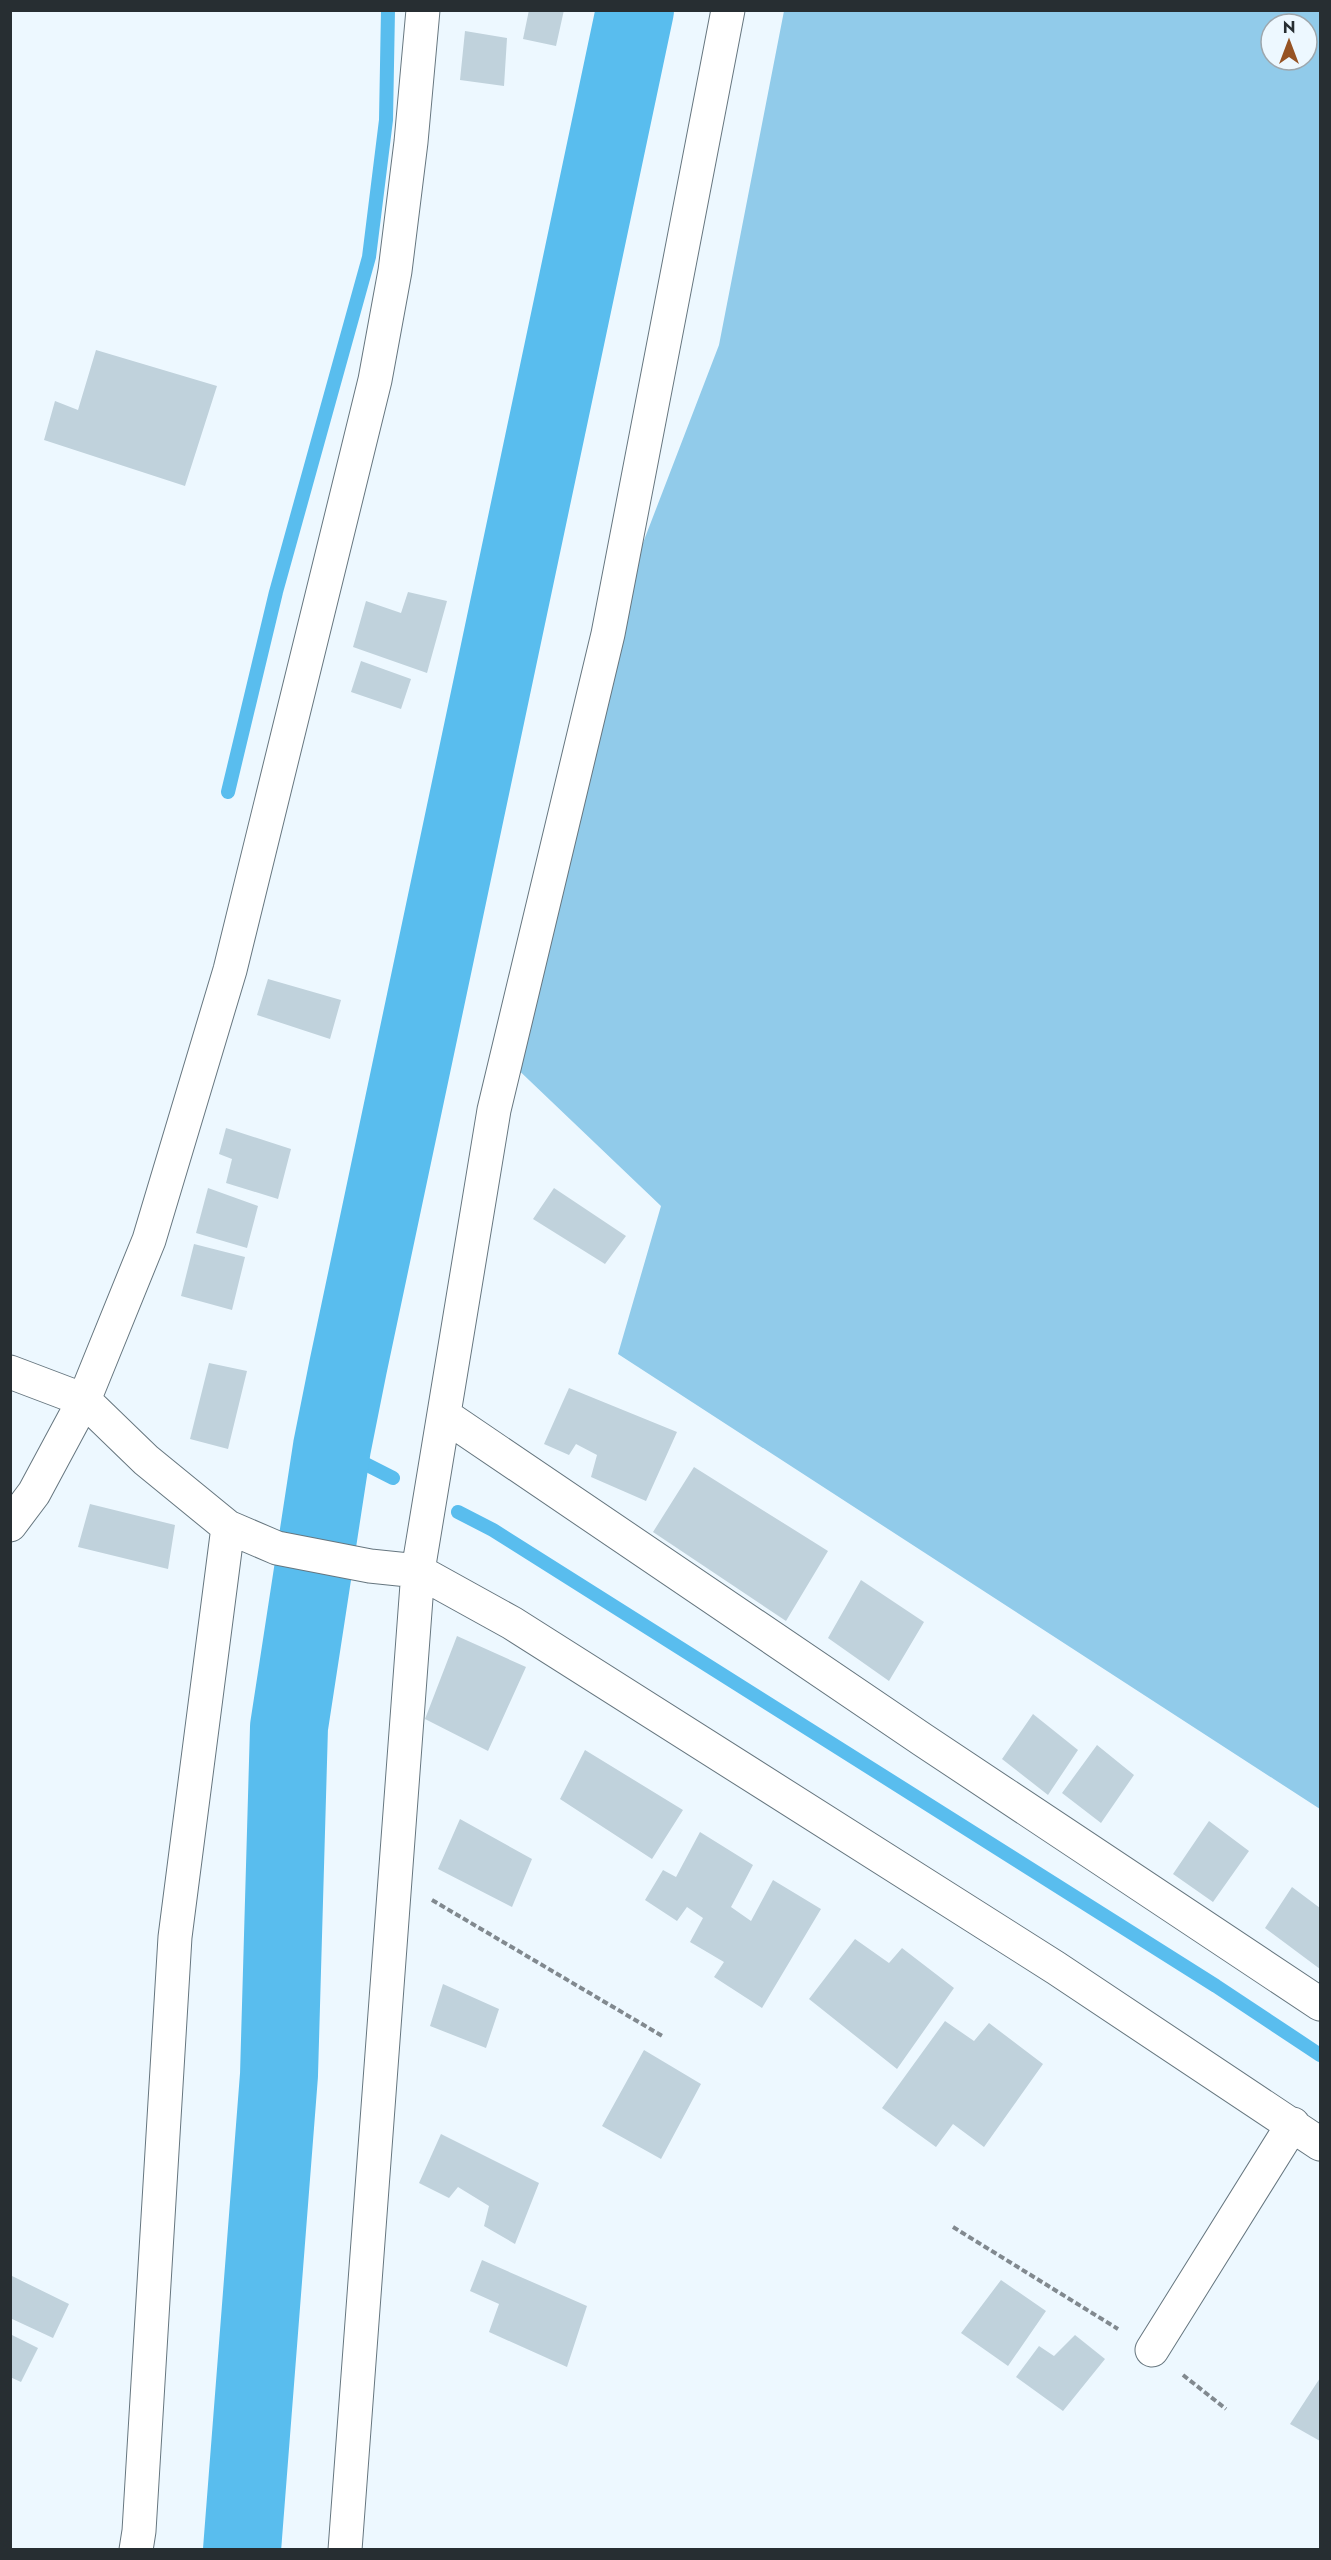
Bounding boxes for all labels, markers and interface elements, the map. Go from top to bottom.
north arrow [1259,12,1319,72]
text: N [1283,16,1295,39]

